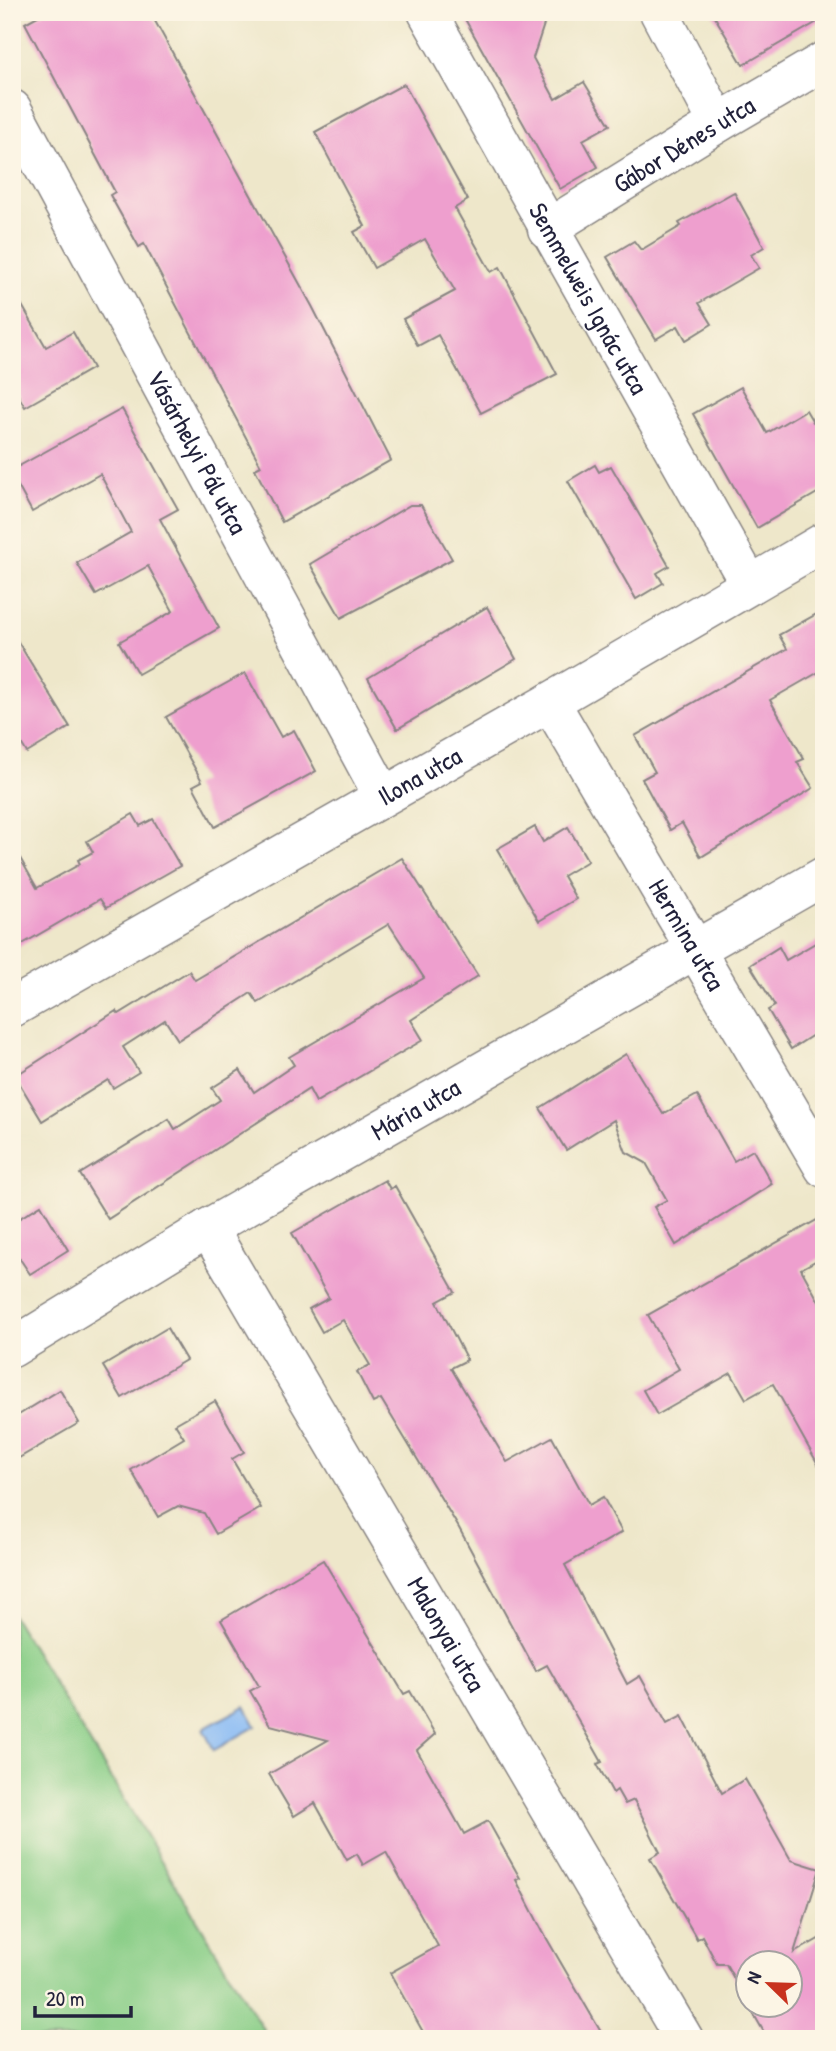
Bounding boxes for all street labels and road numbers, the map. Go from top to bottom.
street label: Gábor Dénes utca [606,87,761,201]
street label: Semmelweis Ignác utca [521,196,657,400]
street label: Vásárhelyi Pál utca [139,364,256,540]
street label: Ilona utca [371,738,468,813]
street label: Hermina utca [641,872,734,997]
street label: Mária utca [364,1070,466,1148]
street label: Malonyai utca [399,1570,494,1698]

